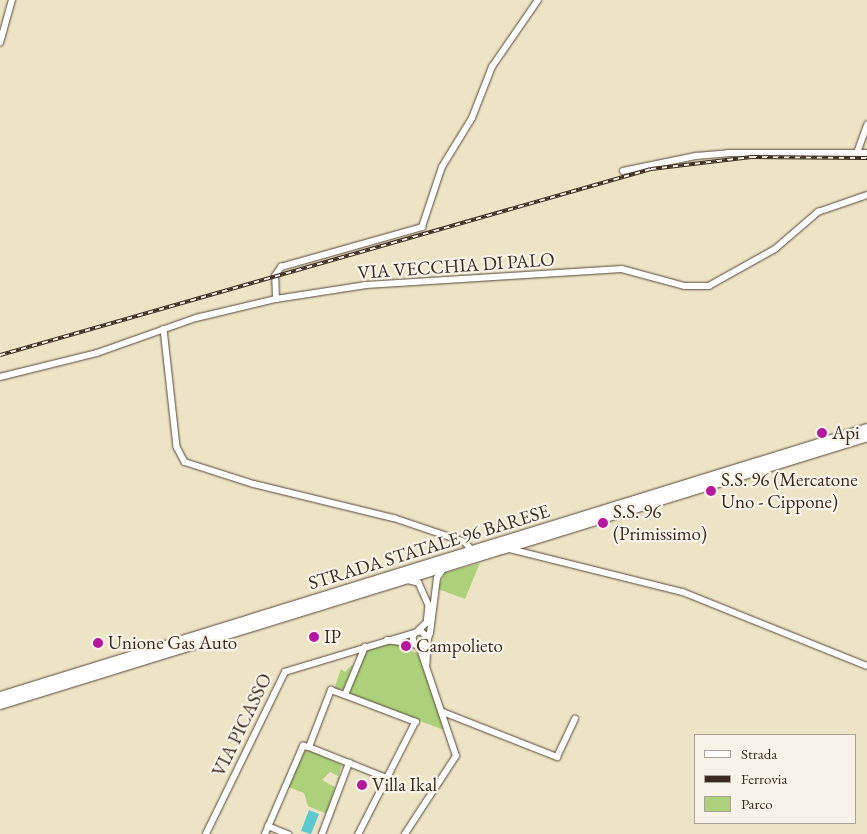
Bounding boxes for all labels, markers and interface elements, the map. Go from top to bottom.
street label: VIA VECCHIA DI PALO [357,248,555,284]
place label: Api [832,422,860,444]
marker: Api [816,427,828,439]
place label: S.S. 96 (Mercatone Uno - Cippone) [721,469,858,513]
marker: S.S. 96 (Mercatone Uno - Cippone) [705,485,717,497]
street label: STRADA STATALE 96 BARESE [306,499,552,595]
place label: S.S. 96 (Primissimo) [613,501,707,545]
marker: S.S. 96 (Primissimo) [597,517,609,529]
place label: IP [324,626,341,648]
marker: IP [308,631,320,643]
place label: Unione Gas Auto [108,632,237,654]
place label: Campolieto [416,635,503,657]
marker: Unione Gas Auto [92,637,104,649]
marker: Campolieto [400,640,412,652]
street label: VIA PICASSO [207,670,277,780]
legend [694,734,857,824]
text: Strada [741,744,777,763]
text: Ferrovia [741,769,788,788]
place label: Villa Ikal [372,774,437,796]
marker: Villa Ikal [356,779,368,791]
text: Parco [741,794,773,813]

